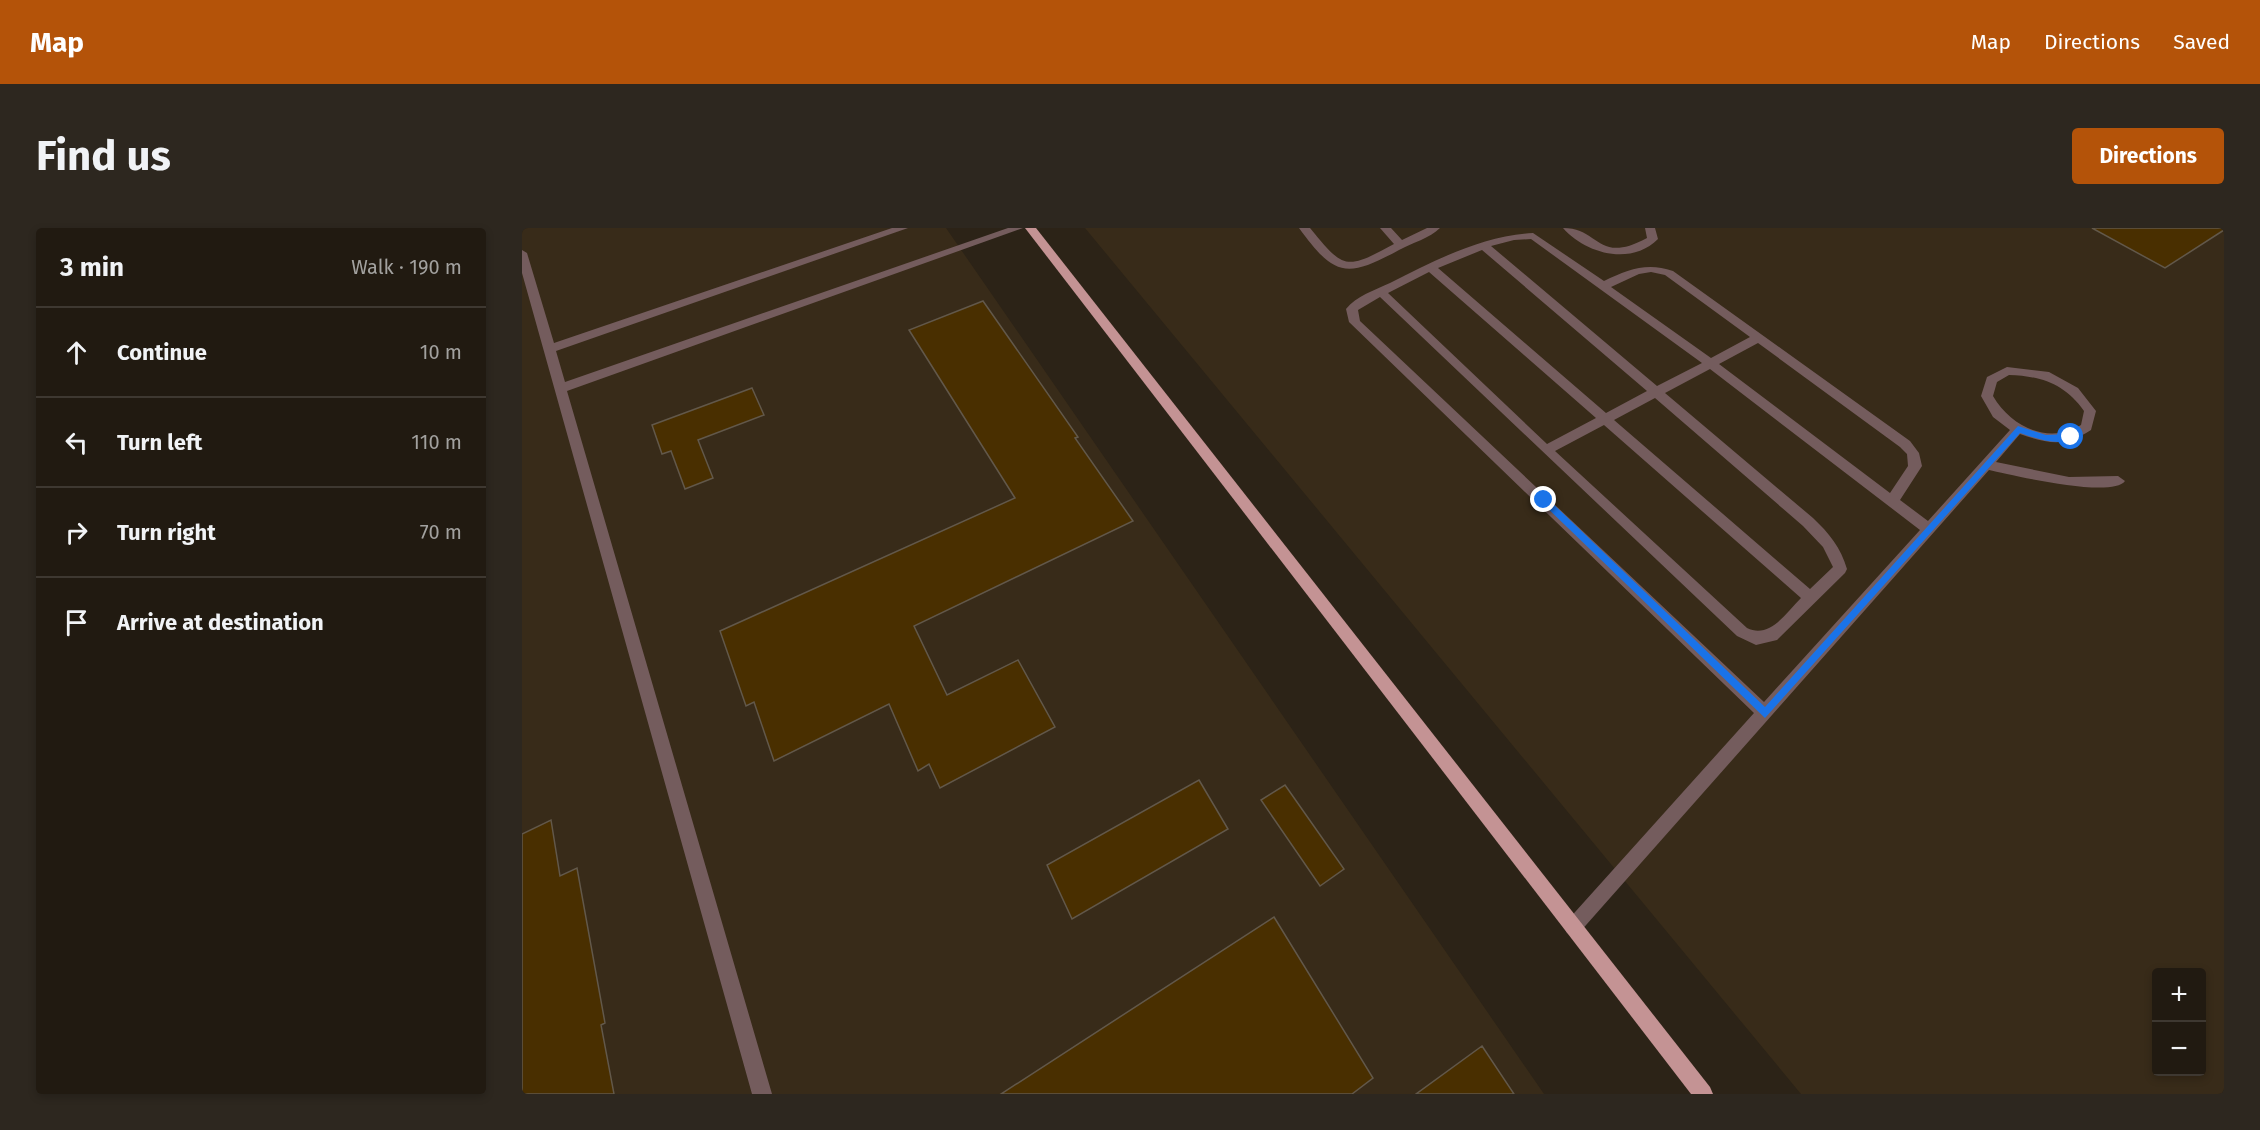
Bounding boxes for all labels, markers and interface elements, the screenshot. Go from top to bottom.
text: Map [30,26,84,59]
text: Map [1971,29,2011,55]
text: Directions [2044,29,2140,55]
text: Saved [2173,29,2230,55]
button: Directions [2072,128,2224,184]
text: Find us [36,131,171,181]
text: 3 min [60,252,124,283]
text: Walk · 190 m [351,255,462,279]
icon: ahead [60,336,93,369]
text: Continue [117,339,207,366]
text: 10 m [420,340,462,364]
route start [2057,423,2083,449]
icon: left [60,426,93,459]
text: Turn left [117,429,202,456]
text: 110 m [411,430,462,454]
route end [1530,486,1556,512]
icon: right [60,516,93,549]
text: Turn right [117,519,216,546]
text: 70 m [420,520,462,544]
icon: arrive [60,606,93,639]
text: Arrive at destination [117,609,324,636]
map controls [2152,968,2206,1076]
button: + [2152,968,2206,1022]
button: − [2152,1022,2206,1076]

